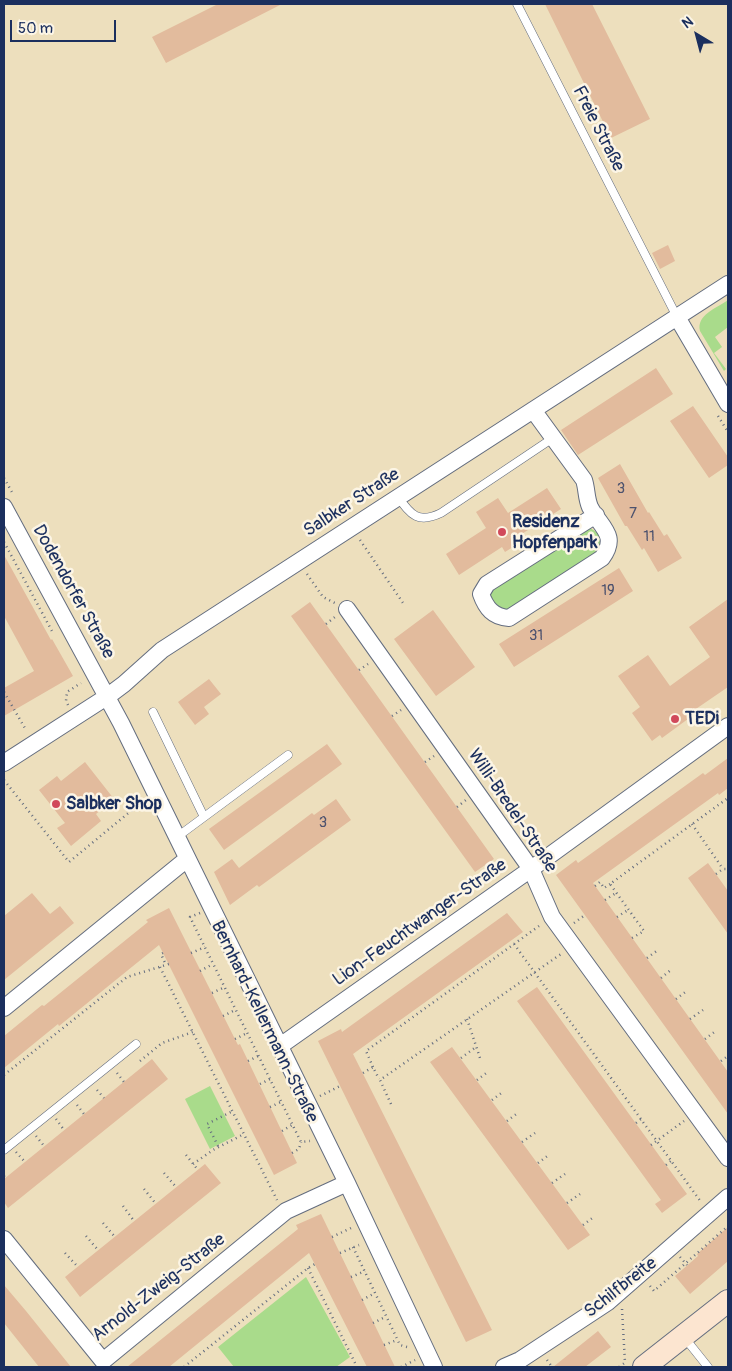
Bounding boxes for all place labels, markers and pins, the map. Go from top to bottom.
place label: Residenz Hopfenpark [512,511,597,554]
marker: Residenz Hopfenpark [496,526,508,538]
place label: TEDi [685,708,719,730]
marker: TEDi [669,713,681,725]
place label: Salbker Shop [66,793,162,815]
marker: Salbker Shop [50,798,62,810]

